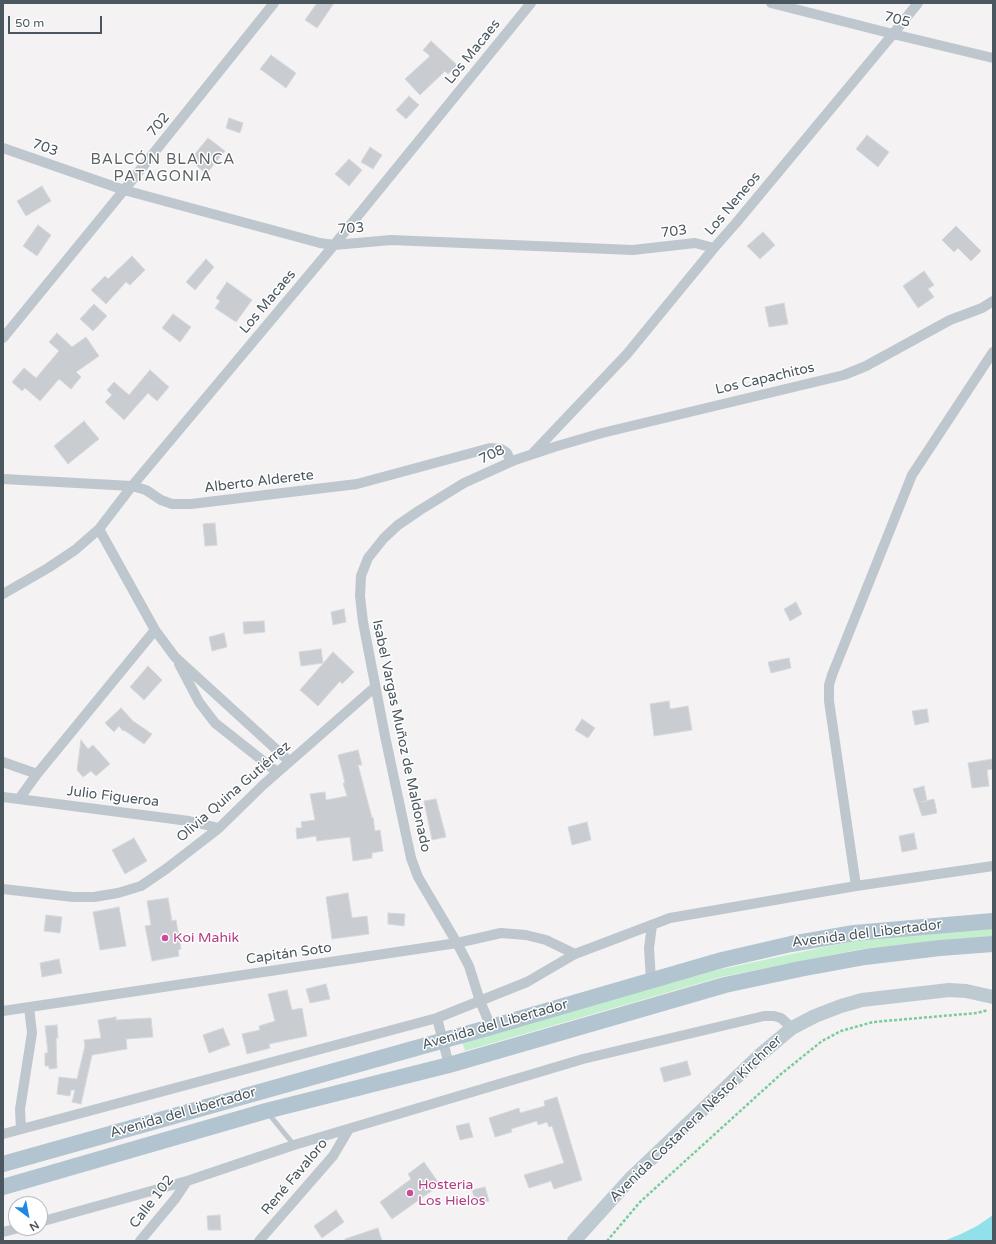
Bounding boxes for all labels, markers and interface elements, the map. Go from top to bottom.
scale bar [10,8,104,34]
street label: 705 [882,9,912,31]
text: 50 m [15,16,44,30]
street label: Los Macaes [442,16,504,88]
street label: 702 [144,109,174,141]
street label: 703 [30,136,60,160]
district label: BALCÓN BLANCA PATAGONIA [90,151,236,186]
street label: Los Neneos [702,169,764,239]
street label: 703 [337,220,365,238]
street label: 703 [660,222,688,242]
street label: Los Macaes [236,267,300,337]
street label: Los Capachitos [714,359,816,399]
street label: 708 [476,442,508,468]
street label: Alberto Alderete [203,467,315,497]
street label: Isabel Vargas Muñoz de Maldonado [368,618,434,854]
street label: Olivia Quina Gutiérrez [174,738,294,846]
street label: Julio Figueroa [66,783,160,811]
street label: Avenida del Libertador [791,916,943,952]
place label: Koi Mahik [173,930,239,946]
marker: Koi Mahik [160,933,170,943]
street label: Capitán Soto [245,940,333,968]
street label: Avenida del Libertador [420,996,570,1054]
street label: Avenida Costanera Néstor Kirchner [606,1032,786,1206]
street label: Avenida del Libertador [108,1084,258,1142]
street label: René Favaloro [258,1136,332,1218]
street label: Calle 102 [126,1172,178,1232]
place label: Hosteria Los Hielos [418,1177,485,1210]
marker: Hosteria Los Hielos [405,1188,415,1198]
north arrow [8,1196,48,1236]
text: N [27,1218,41,1234]

